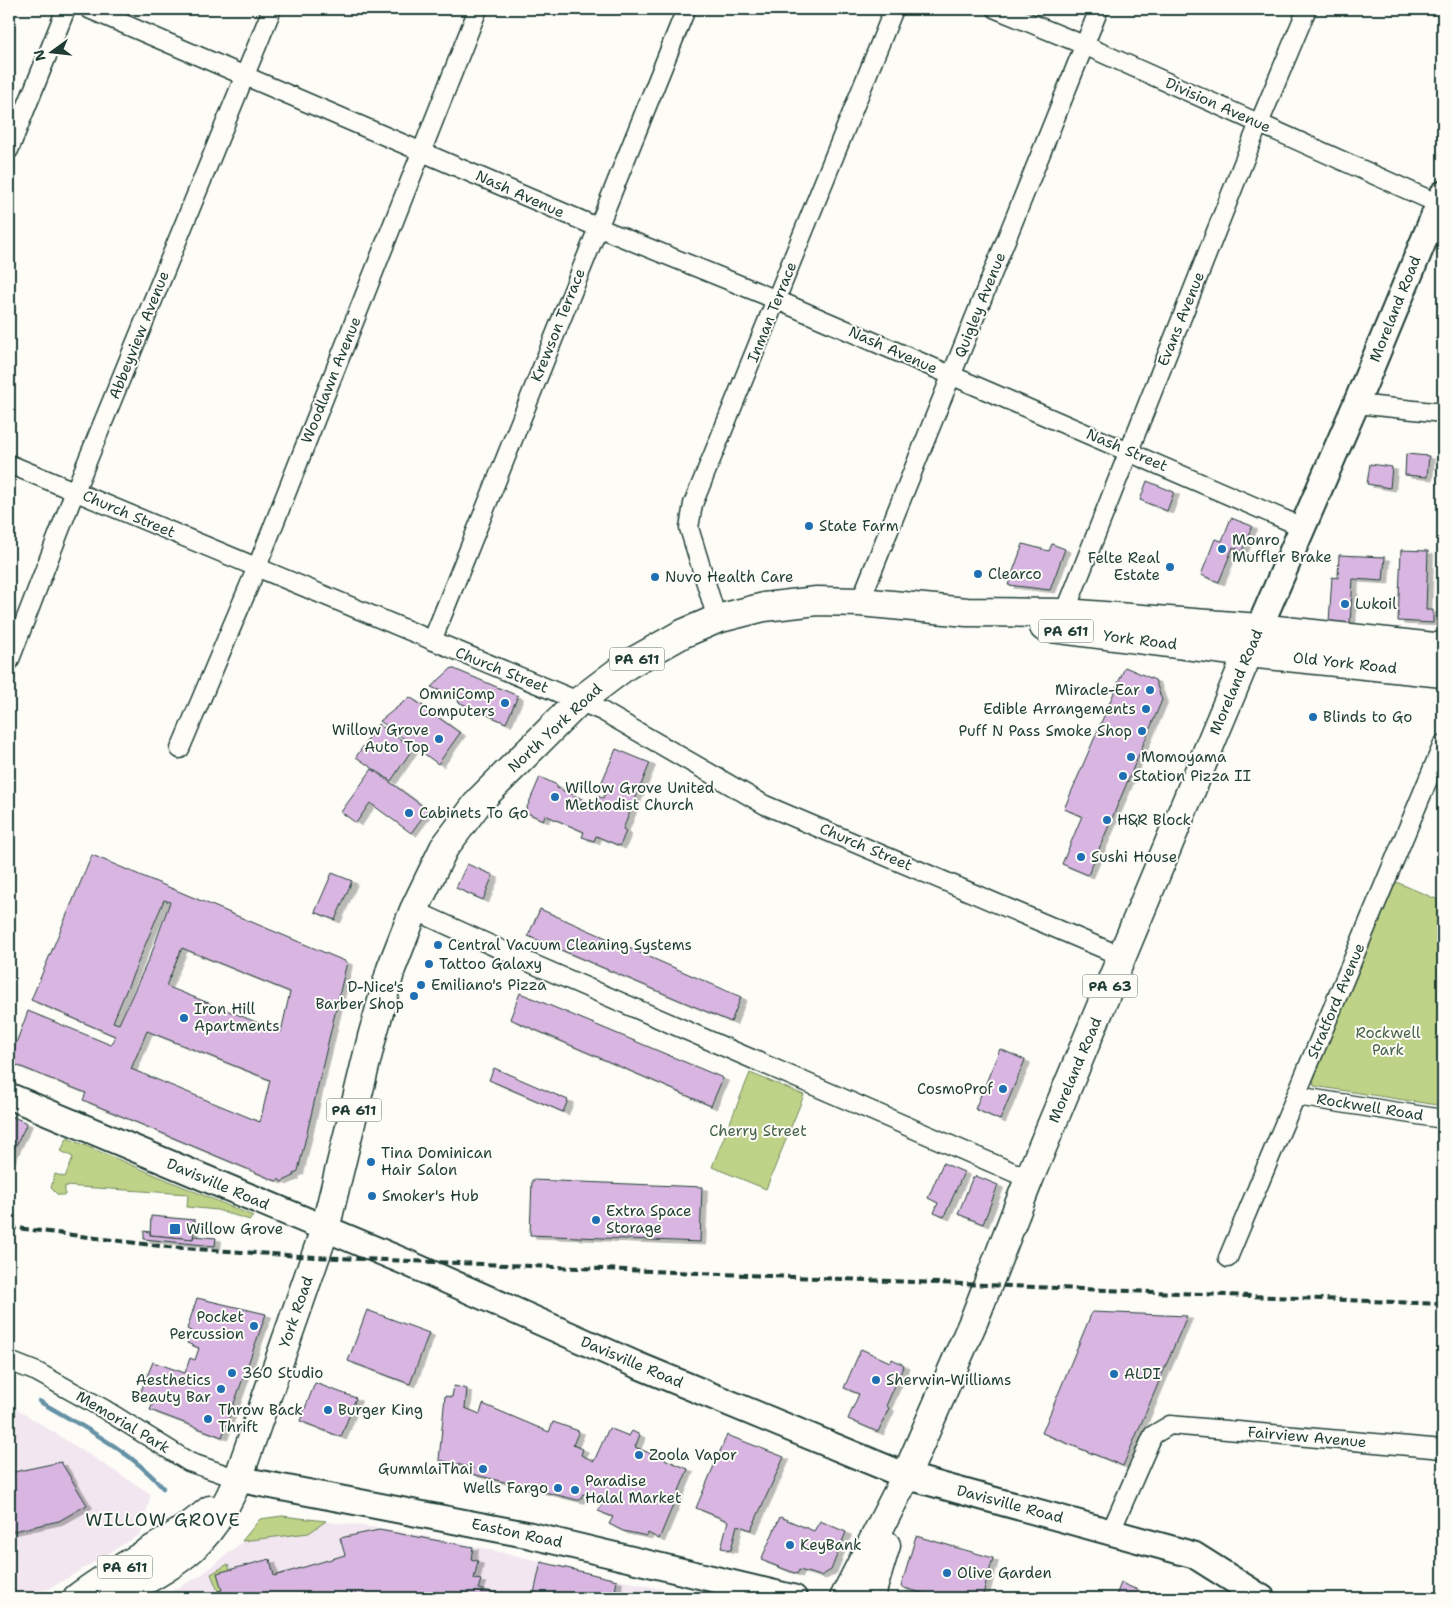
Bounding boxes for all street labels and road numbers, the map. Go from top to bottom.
street label: Division Avenue [1162,73,1274,137]
street label: Nash Avenue [472,166,568,222]
street label: Quigley Avenue [950,249,1010,361]
street label: Moreland Road [1365,252,1426,365]
street label: Inman Terrace [743,259,801,365]
street label: Krewson Terrace [526,265,590,385]
street label: Abbeyview Avenue [104,268,174,402]
street label: Evans Avenue [1153,269,1209,369]
street label: Woodlawn Avenue [296,314,366,446]
street label: Nash Avenue [845,322,941,378]
street label: Nash Street [1083,424,1171,476]
street label: Church Street [80,485,178,543]
road number: PA 611 [1038,620,1094,642]
street label: York Road [1102,626,1179,655]
street label: Moreland Road [1205,626,1267,738]
street label: Church Street [452,642,552,698]
road number: PA 611 [610,648,664,671]
street label: Old York Road [1292,648,1398,678]
street label: North York Road [504,679,607,777]
street label: Church Street [817,818,915,876]
street label: Stratford Avenue [1303,940,1369,1062]
road number: PA 63 [1082,974,1138,998]
street label: Moreland Road [1044,1014,1106,1126]
street label: Rockwell Road [1315,1089,1425,1125]
road number: PA 611 [326,1098,382,1122]
street label: Davisville Road [164,1153,273,1215]
street label: York Road [274,1273,318,1350]
street label: Davisville Road [578,1331,687,1393]
street label: Memorial Park [72,1386,174,1458]
street label: Fairview Avenue [1247,1422,1367,1452]
street label: Davisville Road [954,1480,1066,1528]
street label: Easton Road [470,1514,565,1553]
road number: PA 611 [98,1555,152,1578]

